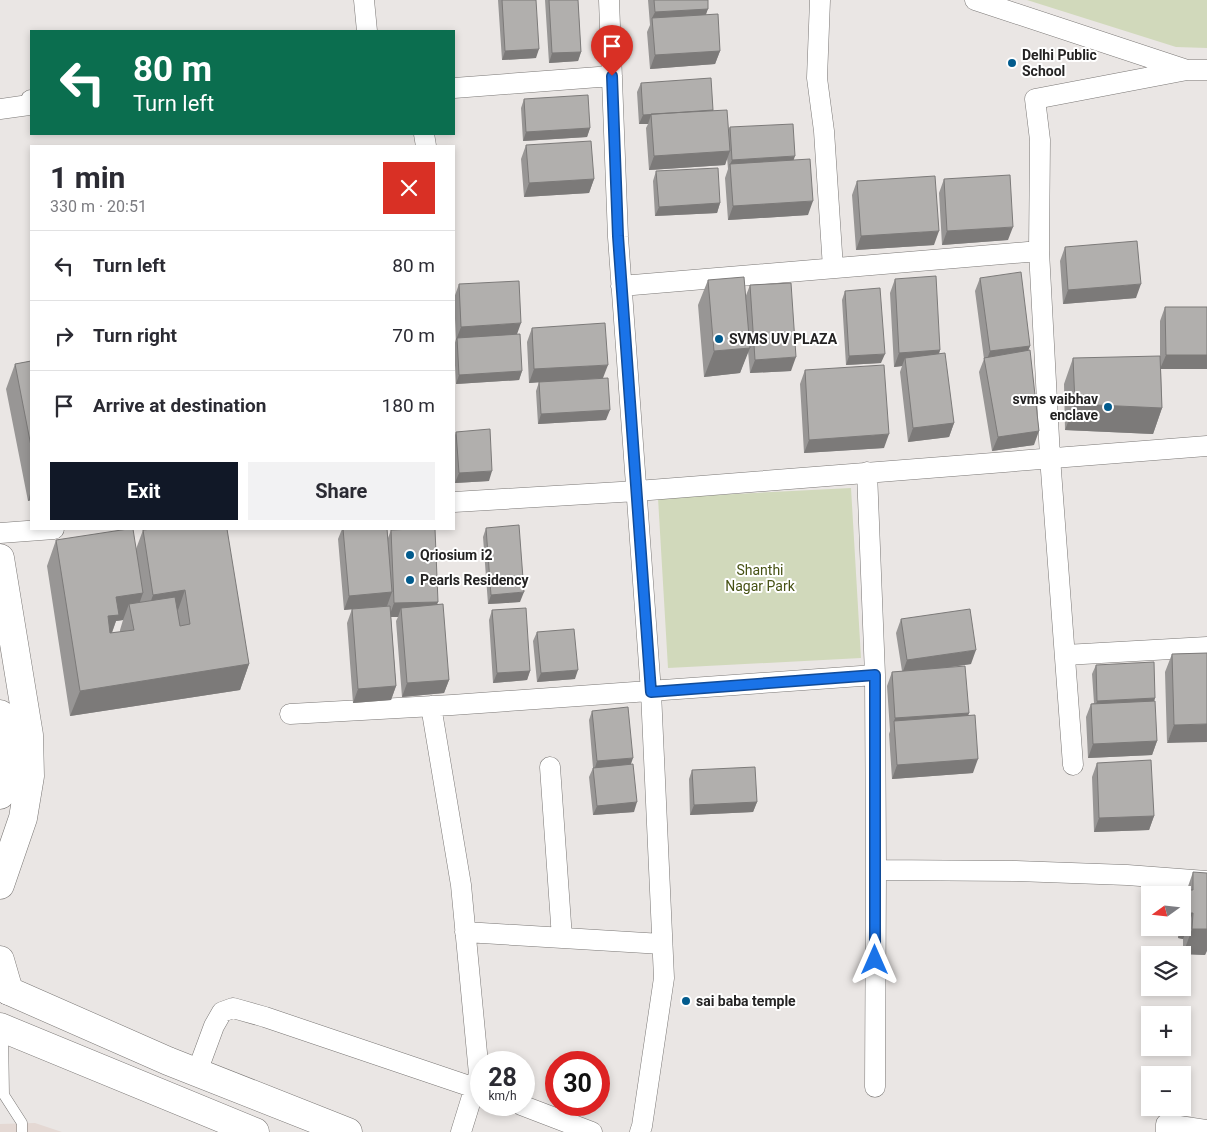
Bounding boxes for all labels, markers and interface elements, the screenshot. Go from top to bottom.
pin [591,25,633,76]
icon: arrive [598,32,626,60]
place label: Delhi Public School [1022,47,1097,79]
text: 80 m [133,49,212,90]
icon: left [50,50,115,115]
marker: Delhi Public School [1006,57,1018,69]
text: Turn left [133,91,214,116]
text: 1 min [50,160,125,195]
button: close [383,162,435,214]
text: 330 m · 20:51 [50,197,147,216]
icon: left [50,252,78,280]
text: Turn left [93,254,166,277]
text: 80 m [392,254,435,277]
icon: right [50,322,78,350]
text: Turn right [93,324,177,347]
text: 70 m [392,324,435,347]
place label: SVMS UV PLAZA [729,331,838,347]
marker: SVMS UV PLAZA [713,333,725,345]
place label: svms vaibhav enclave [1013,391,1098,423]
icon: arrive [50,392,78,420]
text: Arrive at destination [93,394,266,417]
text: 180 m [382,394,435,417]
marker: svms vaibhav enclave [1102,401,1114,413]
button: Exit [50,462,238,520]
button: Share [248,462,435,520]
place label: Qriosium i2 [420,547,492,563]
marker: Qriosium i2 [404,549,416,561]
park label: Shanthi Nagar Park [725,562,796,594]
place label: Pearls Residency [420,572,530,588]
marker: Pearls Residency [404,574,416,586]
north arrow [1141,886,1191,936]
map controls [1141,886,1191,1116]
position arrow [848,933,900,985]
button: layers [1141,946,1191,996]
place label: sai baba temple [696,993,796,1009]
marker: sai baba temple [680,995,692,1007]
button: + [1141,1006,1191,1056]
speed limit sign: 30 [545,1051,610,1116]
text: 28 [488,1063,517,1092]
button: − [1141,1066,1191,1116]
text: km/h [488,1089,517,1103]

